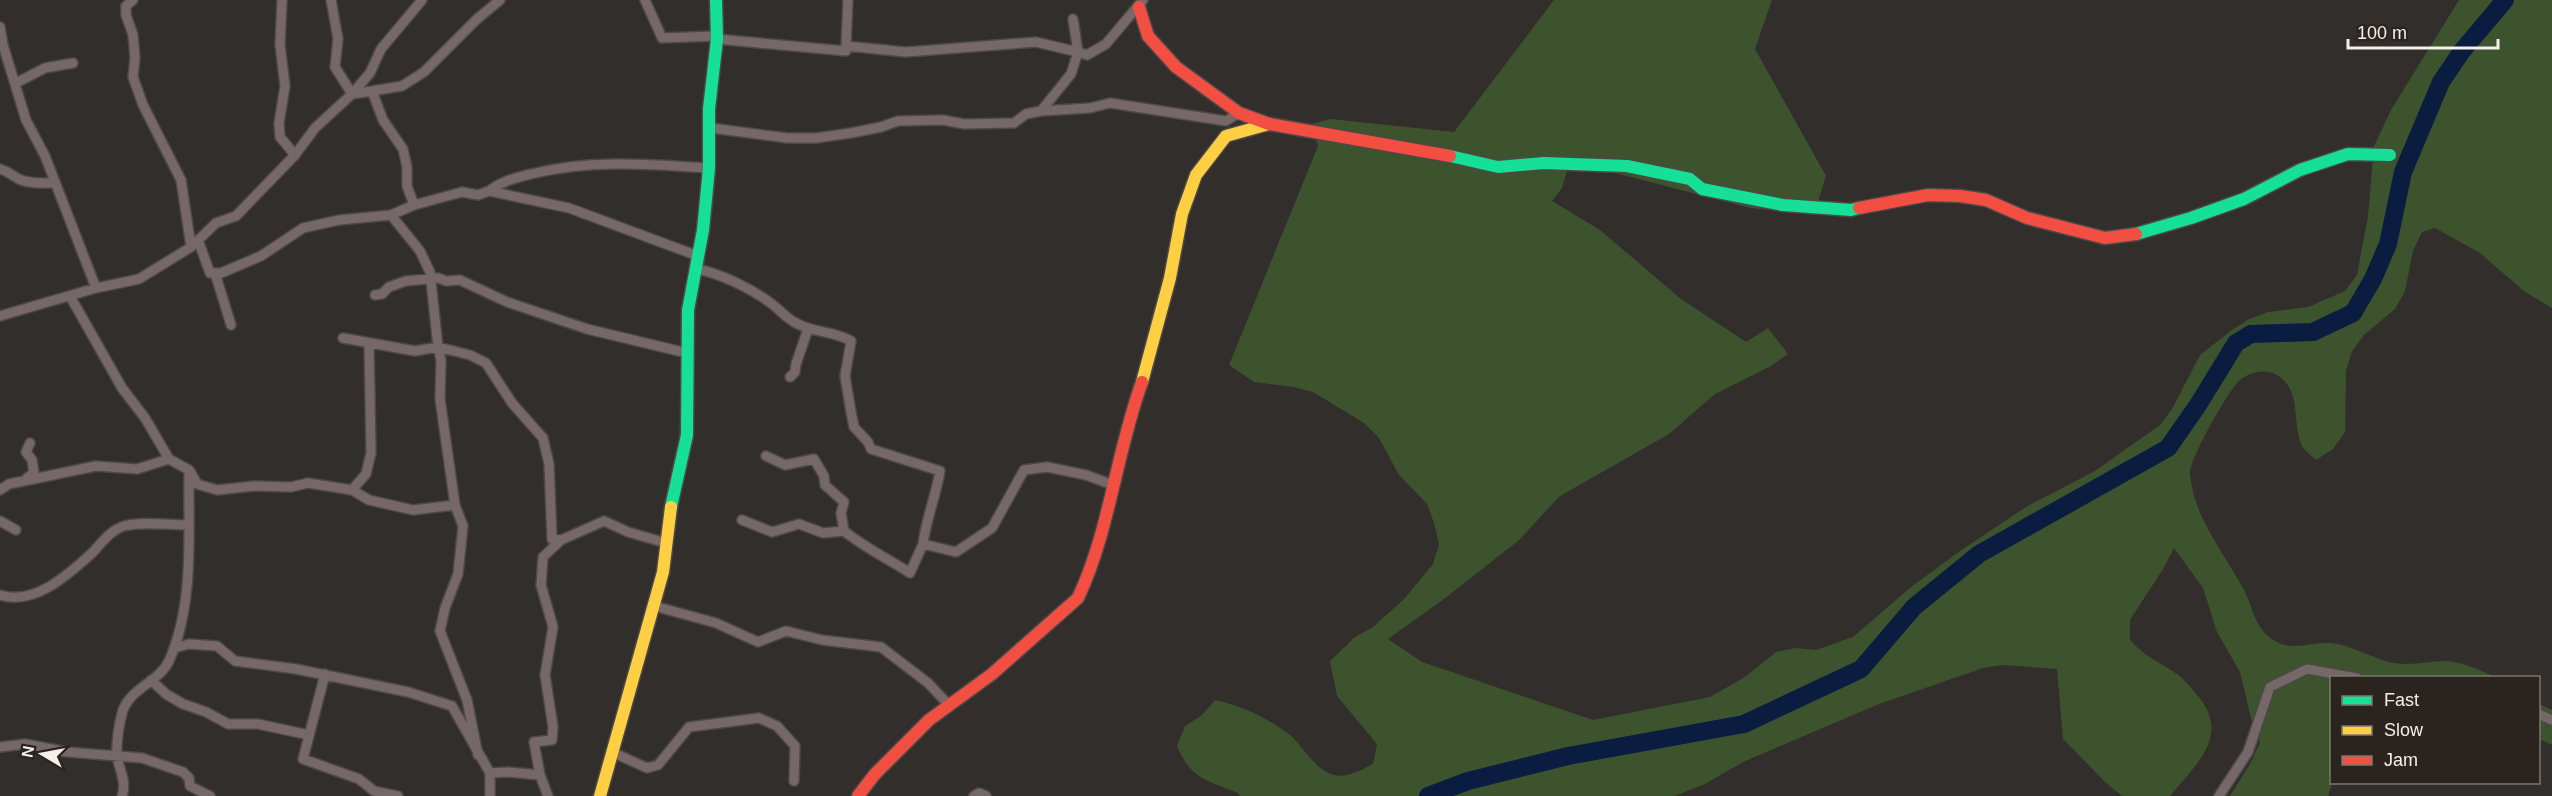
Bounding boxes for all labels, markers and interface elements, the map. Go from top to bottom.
scale bar [2348,12,2498,50]
text: 100 m [2357,23,2407,43]
legend [2330,676,2540,784]
text: Fast [2384,690,2419,710]
text: Slow [2384,720,2424,740]
north arrow [12,724,72,784]
text: N [18,744,37,759]
text: Jam [2384,750,2418,770]

